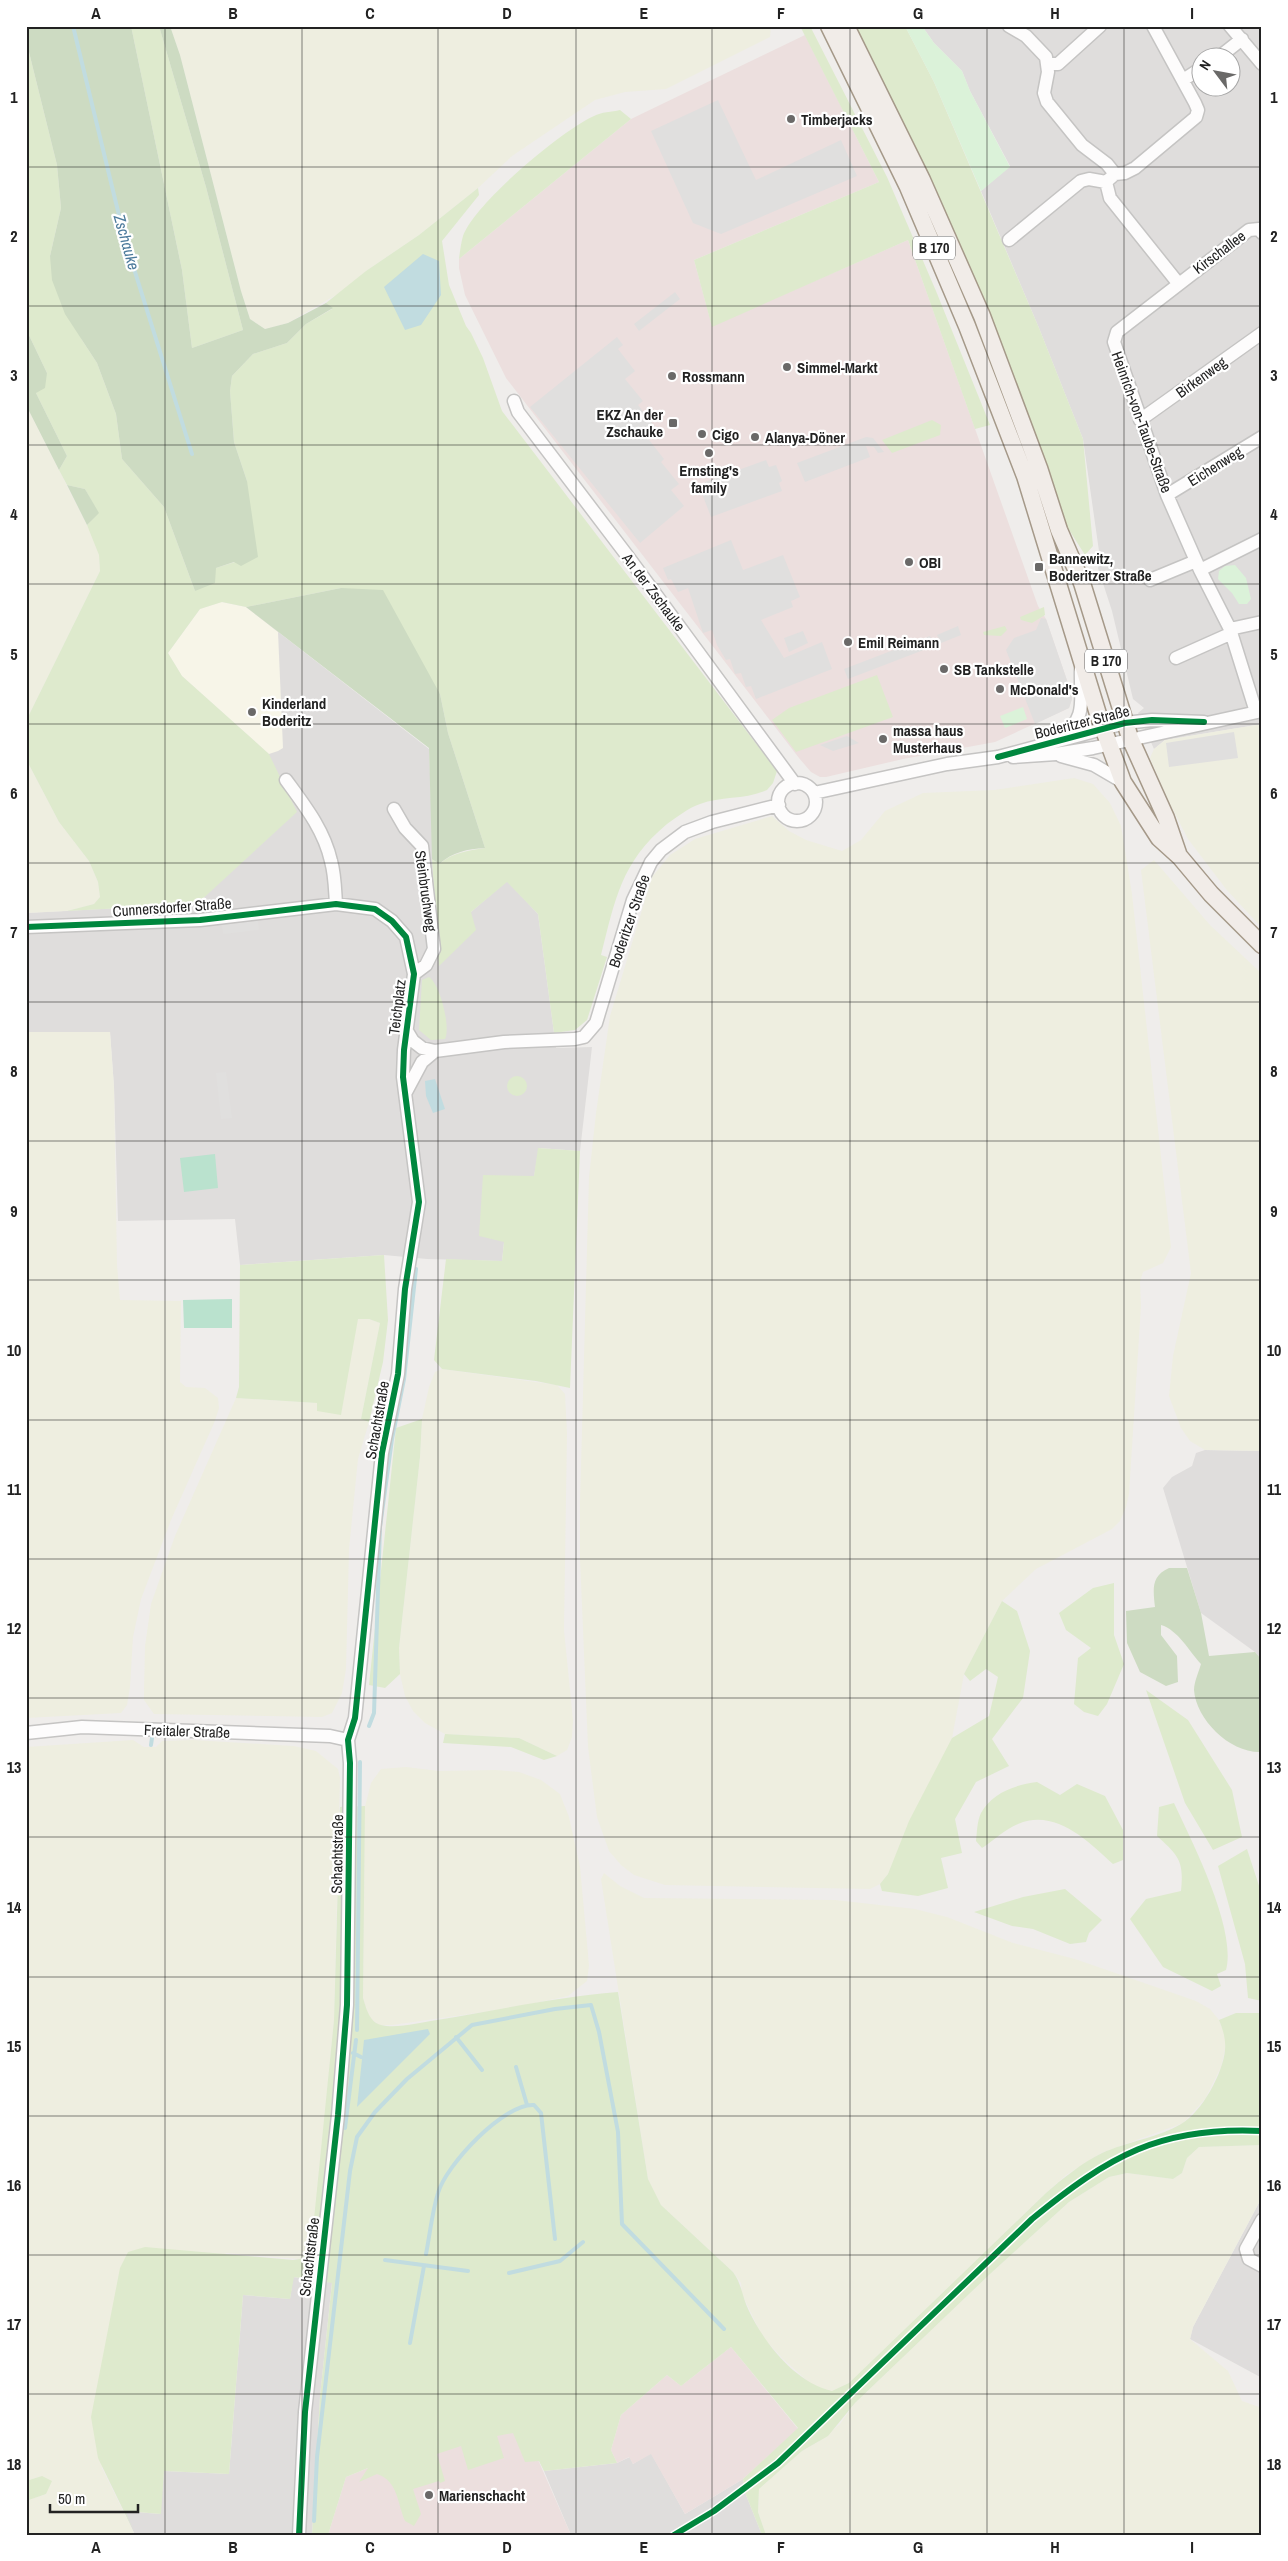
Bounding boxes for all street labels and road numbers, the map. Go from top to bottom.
street label: Kirschallee [1188,225,1250,279]
road number: B 170 [913,237,955,260]
street label: Heinrich-von-Taube-Straße [1107,348,1177,496]
street label: Birkenweg [1171,351,1231,403]
street label: Eichenweg [1184,441,1247,491]
street label: An der Zschauke [617,548,690,636]
road number: B 170 [1085,649,1127,672]
street label: Boderitzer Straße [1032,700,1132,744]
street label: Steinbruchweg [410,849,442,933]
street label: Boderitzer Straße [603,872,655,970]
street label: Cunnersdorfer Straße [112,892,232,922]
street label: Teichplatz [383,978,411,1036]
street label: Schachtstraße [360,1379,394,1461]
street label: Freitaler Straße [144,1719,231,1743]
street label: Schachtstraße [326,1814,348,1894]
street label: Schachtstraße [294,2216,324,2298]

